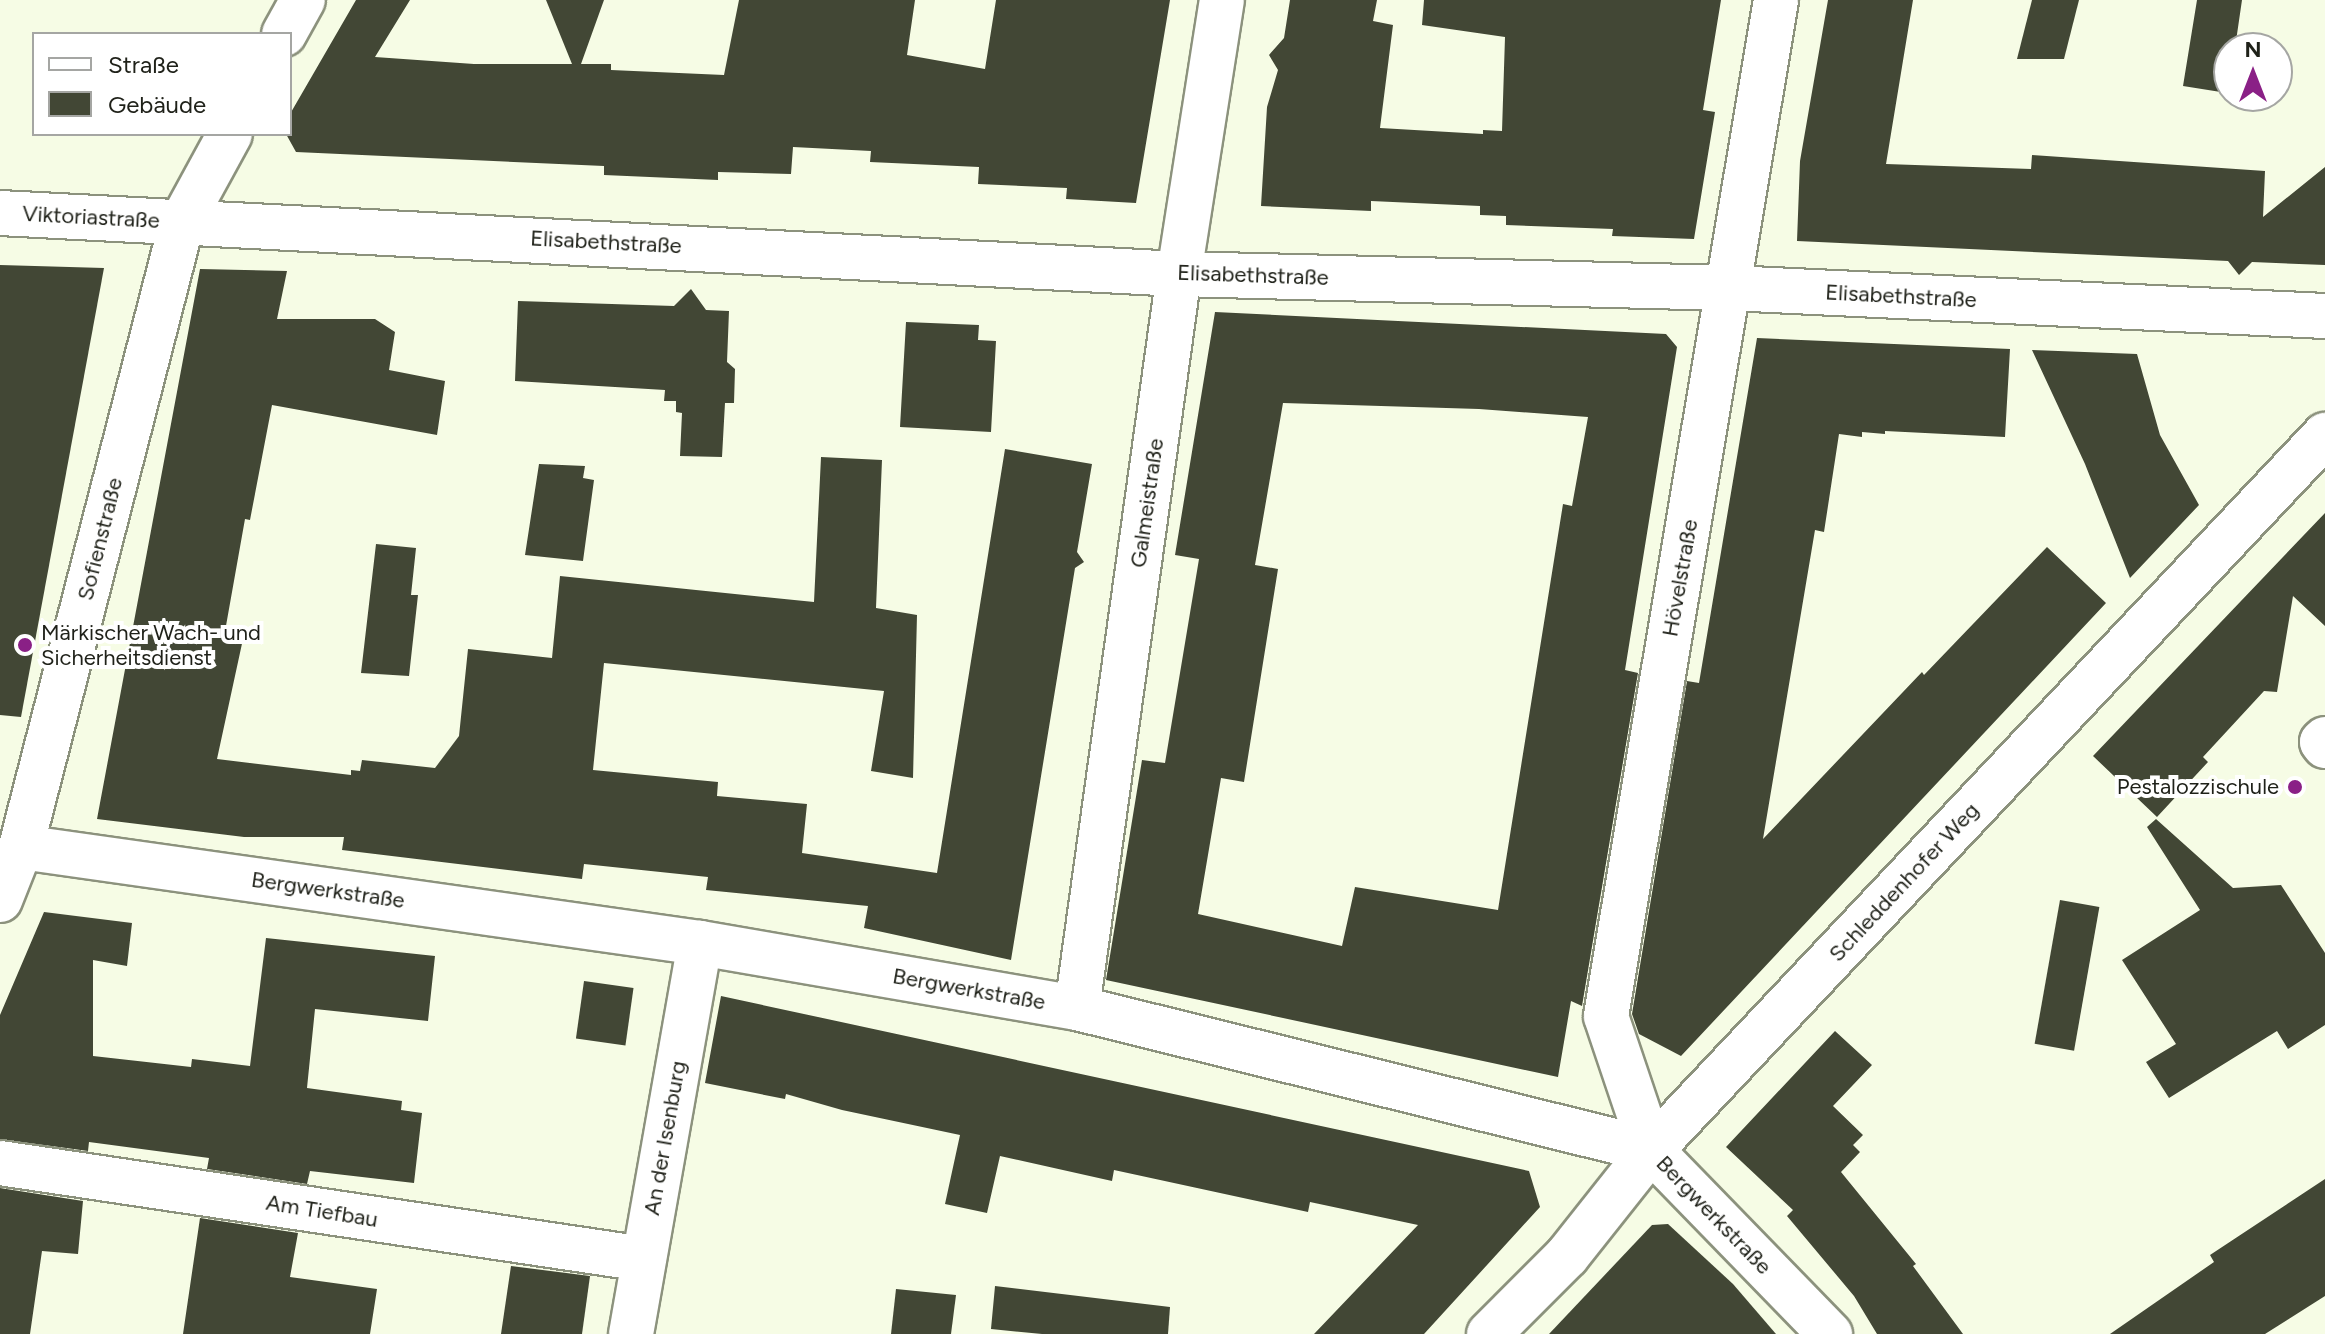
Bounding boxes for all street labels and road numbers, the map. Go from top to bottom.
street label: Viktoriastraße [22,200,160,234]
street label: Elisabethstraße [530,225,682,259]
street label: Elisabethstraße [1177,259,1329,291]
street label: Elisabethstraße [1825,279,1977,313]
street label: Galmeistraße [1125,437,1169,569]
street label: Sofienstraße [72,475,128,603]
street label: Hövelstraße [1657,517,1703,639]
street label: Schleddenhofer Weg [1824,797,1984,967]
street label: Bergwerkstraße [250,866,406,914]
street label: Bergwerkstraße [891,963,1047,1015]
street label: An der Isenburg [638,1059,692,1217]
street label: Bergwerkstraße [1651,1150,1777,1280]
street label: Am Tiefbau [264,1189,380,1233]

